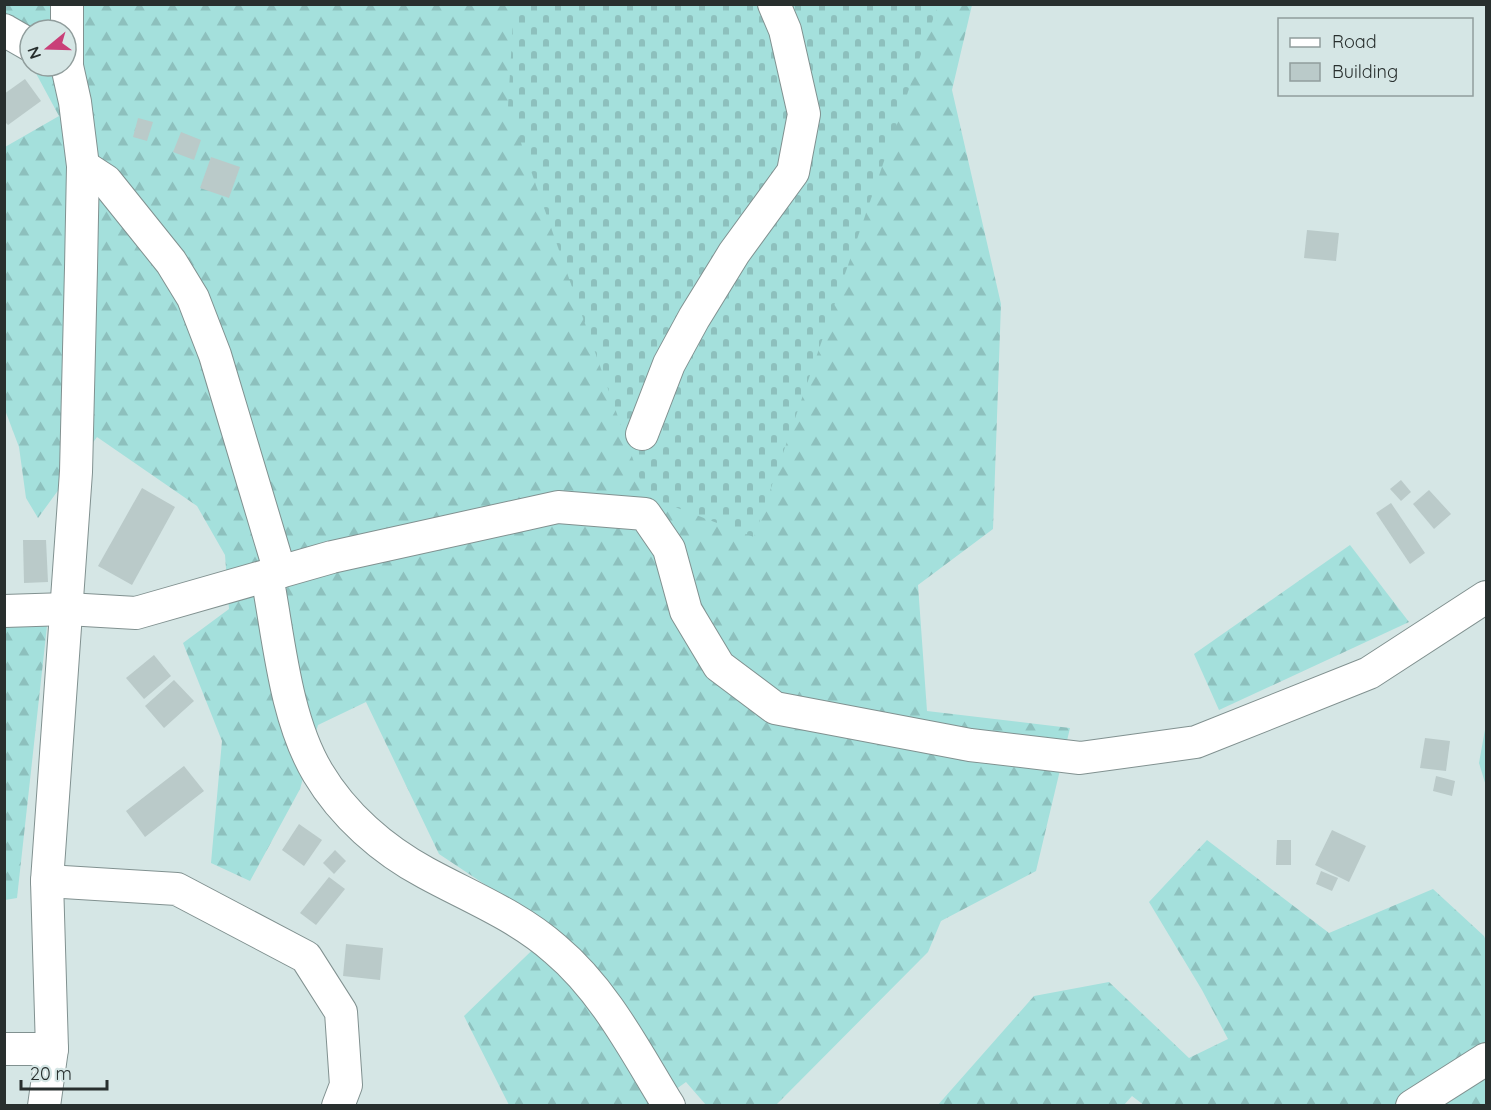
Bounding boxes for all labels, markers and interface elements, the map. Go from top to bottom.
north arrow [18,18,78,78]
legend [1278,18,1473,96]
text: Road [1332,30,1377,53]
text: N [22,44,45,62]
text: Building [1332,60,1398,83]
scale bar [21,1053,106,1091]
text: 20 m [30,1062,72,1085]

